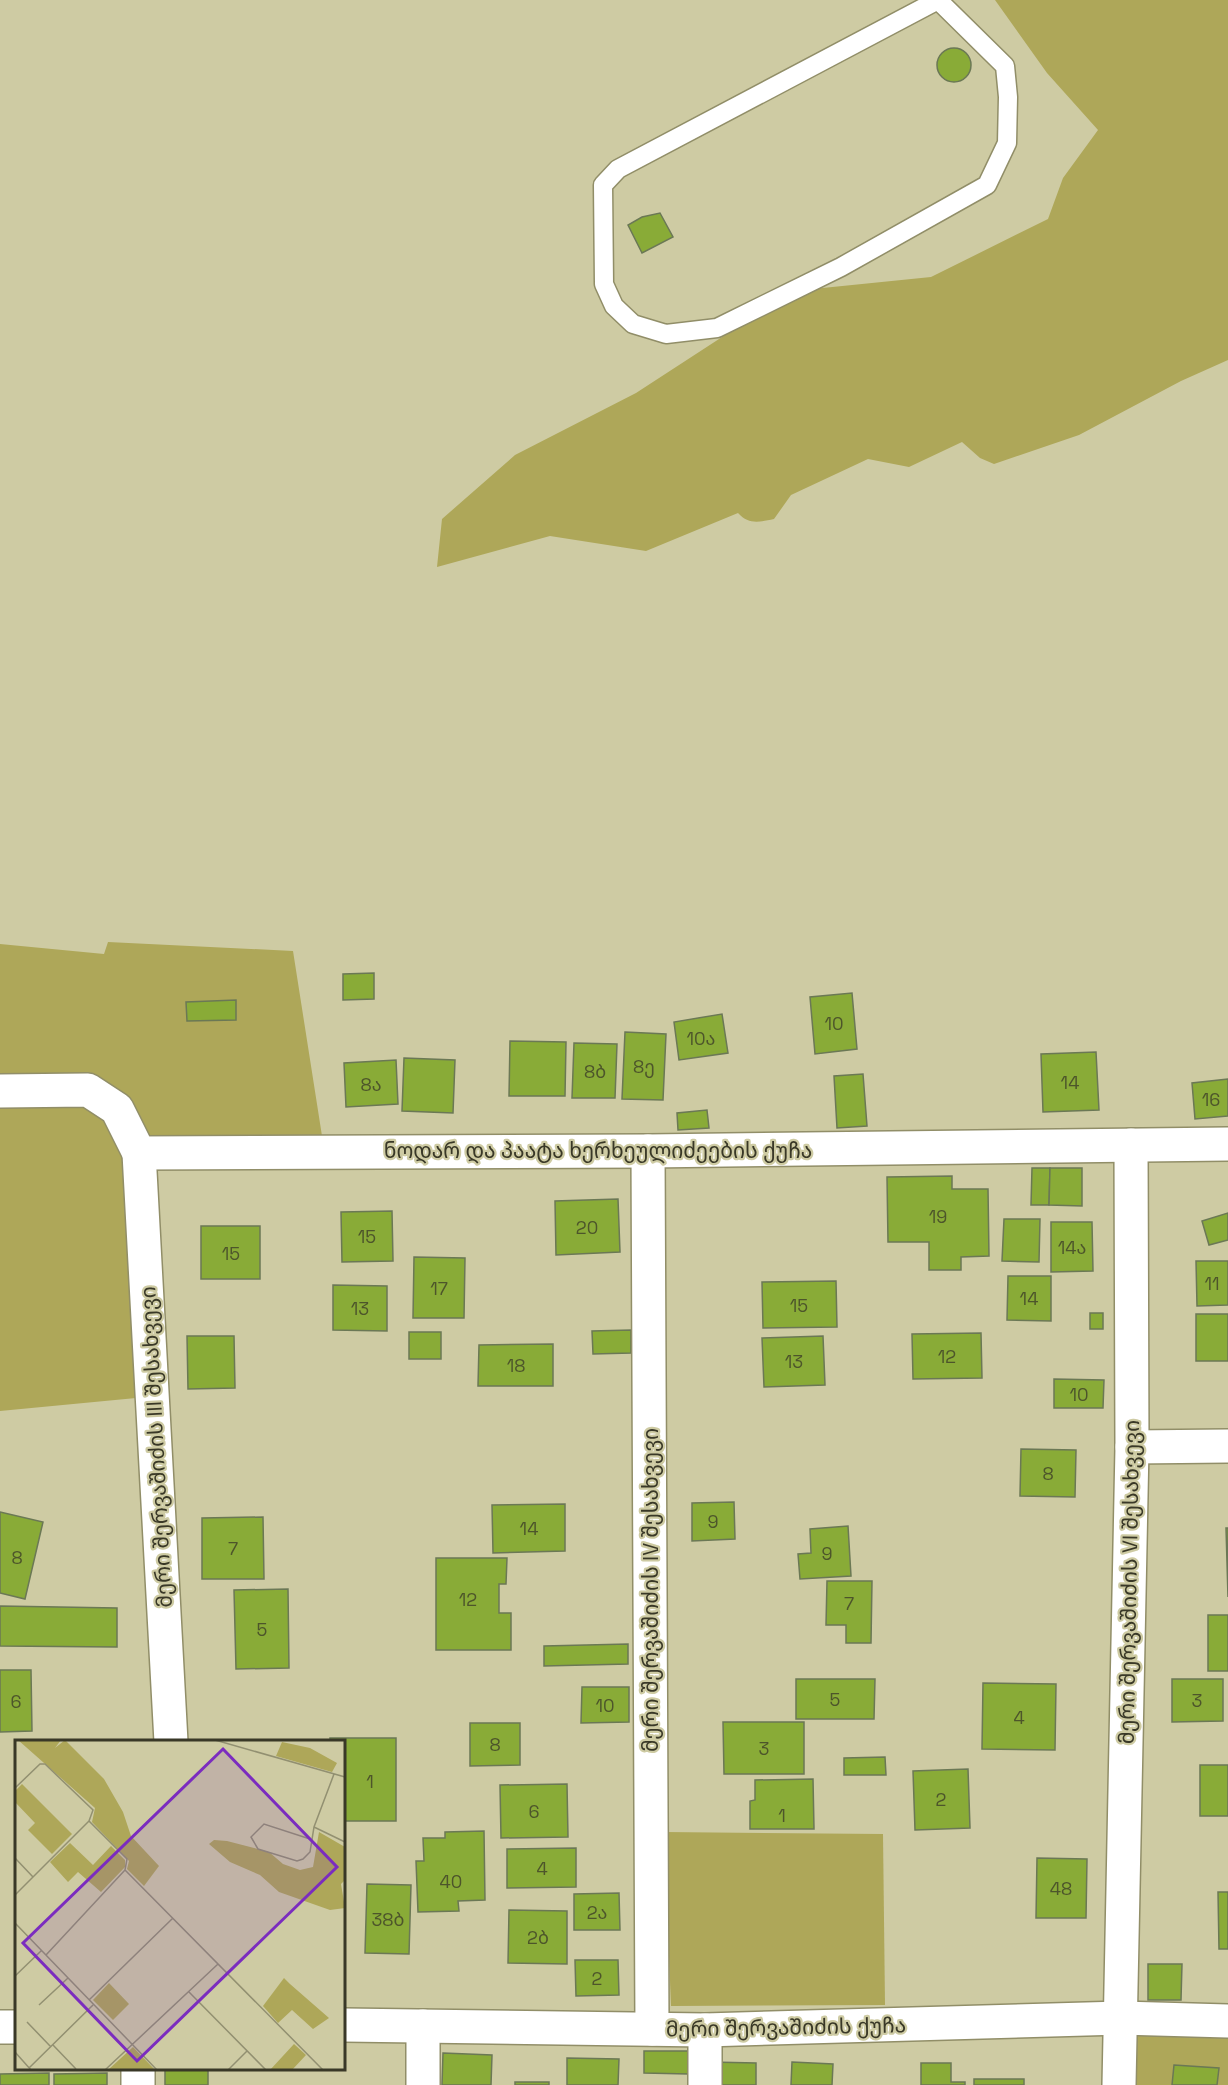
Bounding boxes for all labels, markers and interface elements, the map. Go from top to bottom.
house number: 10 [824,1012,844,1035]
house number: 10ა [687,1027,715,1050]
house number: 8ე [633,1055,655,1078]
house number: 8ბ [584,1060,606,1083]
house number: 14 [1061,1071,1079,1094]
house number: 8ა [360,1073,382,1096]
house number: 16 [1202,1088,1220,1111]
street label: ნოდარ და პაატა ხერხეულიძეების ქუჩა [384,1137,812,1164]
house number: 19 [929,1205,947,1228]
house number: 20 [576,1216,598,1239]
house number: 15 [358,1225,376,1248]
house number: 14ა [1058,1236,1086,1259]
house number: 15 [222,1242,240,1265]
house number: 11 [1204,1272,1220,1295]
house number: 17 [430,1277,448,1300]
street label: მერი შერვაშიძის III შესახვევი [134,1286,178,1608]
house number: 14 [1020,1287,1038,1310]
house number: 15 [790,1294,808,1317]
house number: 13 [351,1297,369,1320]
house number: 12 [938,1345,956,1368]
house number: 13 [785,1350,803,1373]
house number: 18 [507,1354,525,1377]
house number: 10 [1069,1383,1089,1406]
street label: მერი შერვაშიძის VI შესახვევი [1113,1420,1145,1744]
street label: მერი შერვაშიძის IV შესახვევი [637,1428,664,1752]
house number: 8 [1042,1462,1054,1485]
house number: 9 [707,1510,719,1533]
house number: 14 [520,1517,538,1540]
house number: 7 [228,1537,238,1560]
house number: 9 [821,1542,833,1565]
house number: 8 [11,1546,23,1569]
house number: 12 [459,1588,477,1611]
house number: 7 [844,1592,854,1615]
house number: 5 [257,1618,267,1641]
house number: 5 [830,1688,840,1711]
house number: 3 [1192,1689,1202,1712]
house number: 6 [10,1690,22,1713]
house number: 10 [595,1694,615,1717]
house number: 4 [1013,1706,1025,1729]
house number: 8 [489,1733,501,1756]
house number: 3 [759,1737,769,1760]
inset map [15,1740,345,2070]
house number: 1 [366,1770,374,1793]
house number: 2 [936,1788,946,1811]
house number: 6 [528,1800,540,1823]
house number: 1 [778,1804,786,1827]
house number: 4 [536,1857,548,1880]
house number: 40 [440,1870,462,1893]
house number: 48 [1050,1877,1072,1900]
house number: 2ა [587,1901,607,1924]
house number: 38ბ [372,1908,405,1931]
house number: 2ბ [527,1926,549,1949]
house number: 2 [592,1967,602,1990]
street label: მერი შერვაშიძის ქუჩა [666,2011,906,2043]

